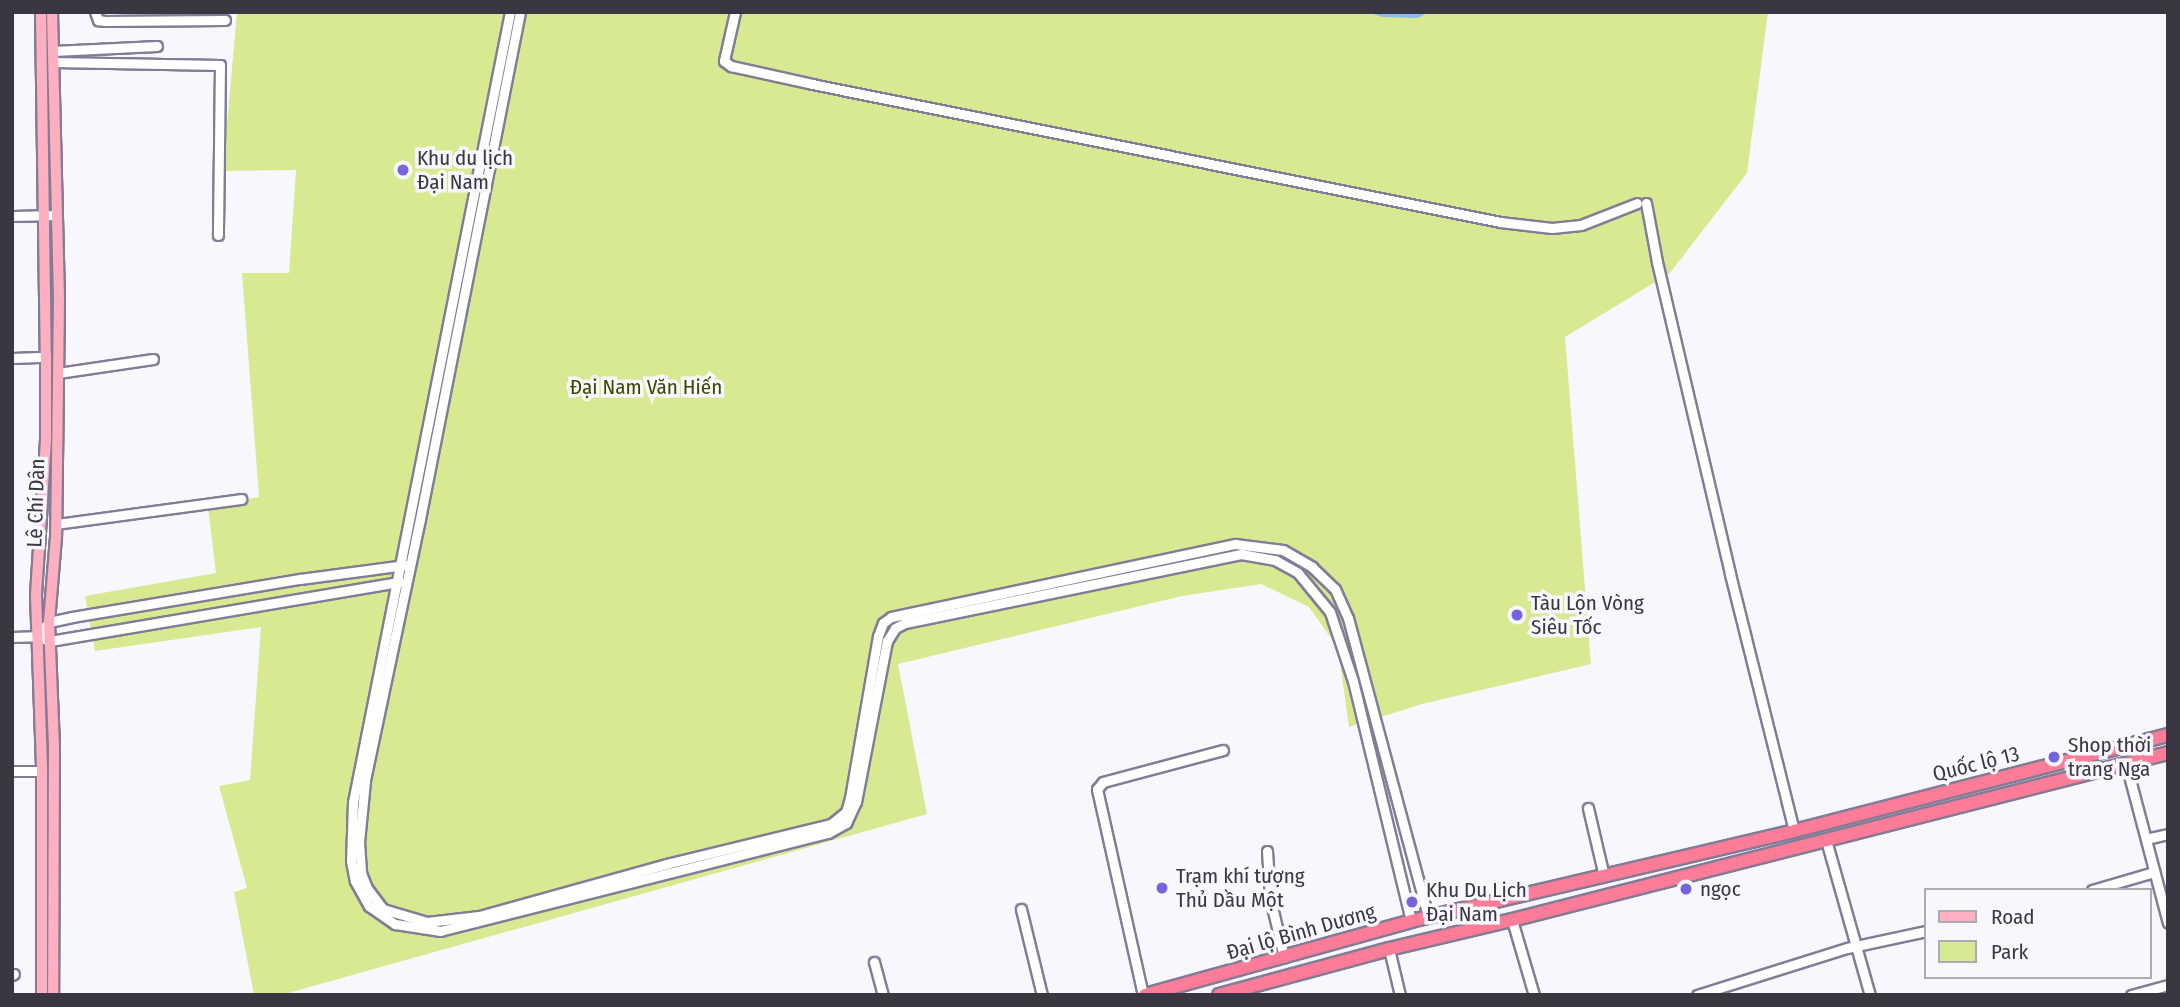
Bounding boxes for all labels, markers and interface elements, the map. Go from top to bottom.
place label: Khu du lịch Đại Nam [417,145,513,195]
marker: Khu du lịch Đại Nam [395,162,411,178]
park label: Đại Nam Văn Hiến [570,374,722,400]
street label: Lê Chí Dân [22,458,50,548]
place label: Tàu Lộn Vòng Siêu Tốc [1531,590,1644,640]
marker: Tàu Lộn Vòng Siêu Tốc [1509,607,1525,623]
place label: Shop thời trang Nga [2068,732,2151,782]
street label: Quốc lộ 13 [1930,741,2022,787]
marker: Shop thời trang Nga [2046,749,2062,765]
place label: Trạm khí tượng Thủ Dầu Một [1176,863,1305,913]
place label: ngọc [1700,876,1741,902]
place label: Khu Du Lịch Đại Nam [1426,877,1527,927]
marker: Trạm khí tượng Thủ Dầu Một [1154,880,1170,896]
marker: ngọc [1678,881,1694,897]
legend [1924,888,2152,979]
marker: Khu Du Lịch Đại Nam [1404,894,1420,910]
street label: Đại lộ Bình Dương [1224,899,1378,965]
text: Road [1991,904,2035,930]
text: Park [1991,939,2028,965]

